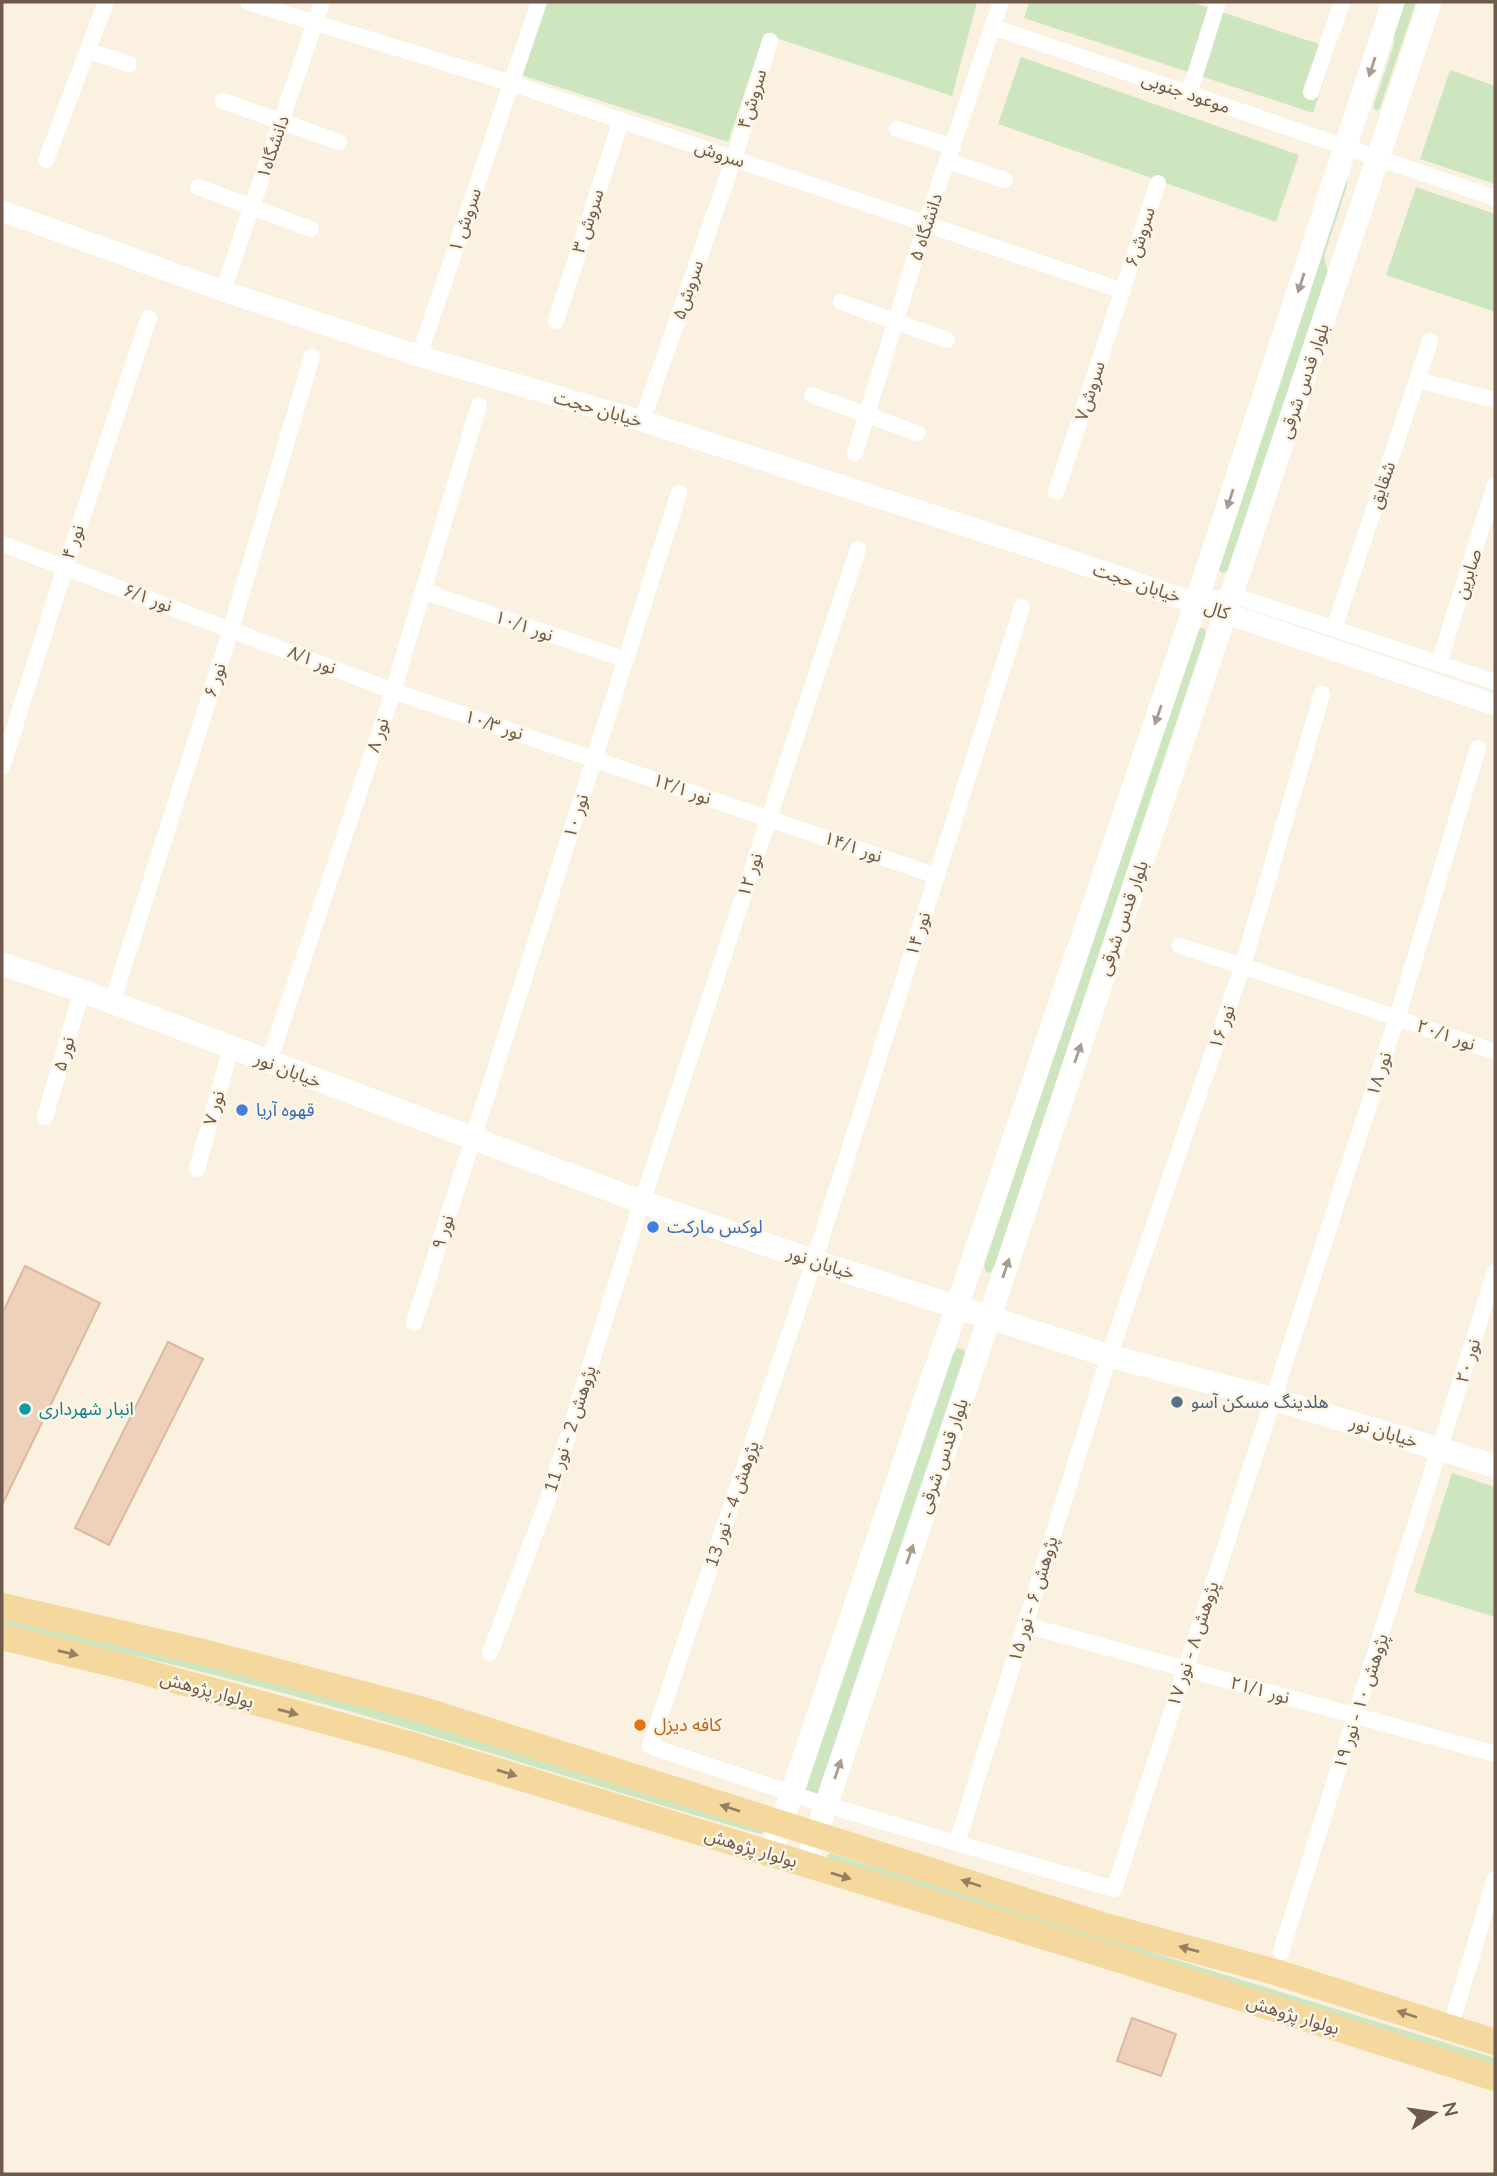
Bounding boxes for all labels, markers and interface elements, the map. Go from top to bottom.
one-way arrow [1366,56,1377,77]
street label: سروش۴ [732,66,772,132]
street label: موعود جنوبی [1139,67,1233,119]
street label: دانشگاه۱ [251,112,295,182]
street label: سروش [692,135,748,173]
street label: سروش ۱ [443,185,487,255]
street label: سروش ۳ [566,186,610,256]
street label: دانشگاه ۵ [904,190,948,264]
street label: سروش۶ [1119,204,1161,270]
street label: سروش۵ [667,257,709,323]
one-way arrow [1295,273,1306,294]
street label: بلوار قدس شرقی [1273,320,1335,442]
street label: سروش۷ [1069,358,1111,424]
street label: خیابان حجت [551,385,645,433]
street label: شقایق [1363,458,1401,512]
one-way arrow [1224,489,1235,510]
street label: نور ۴ [56,522,90,562]
street label: صابرین [1449,546,1487,602]
street label: خیابان حجت [1090,557,1184,609]
street label: نور ۶/۱ [120,578,176,618]
street label: کال [1201,595,1233,626]
street label: نور ۱۰/۱ [491,605,557,647]
street label: نور ۸/۱ [284,640,340,680]
street label: نور ۶ [198,660,232,700]
street label: نور ۱۰/۳ [461,704,527,746]
one-way arrow [1152,704,1163,725]
street label: نور ۸ [361,715,395,755]
street label: نور ۱۲/۱ [649,768,715,810]
street label: نور ۱۰ [558,791,594,841]
street label: نور ۱۴/۱ [820,826,886,868]
street label: نور ۱۲ [732,850,768,900]
street label: بلوار قدس شرقی [1092,857,1154,979]
street label: نور ۱۴ [900,909,936,959]
street label: نور ۱۶ [1203,1002,1241,1052]
street label: نور ۲۰/۱ [1413,1014,1479,1056]
street label: نور ۵ [48,1034,80,1074]
one-way arrow [1073,1042,1084,1063]
street label: خیابان نور [250,1046,325,1094]
street label: نور ۱۸ [1361,1049,1397,1099]
street label: نور ۷ [198,1088,230,1128]
place label: قهوه آریا [256,1098,315,1122]
marker: قهوه آریا [234,1102,250,1118]
street label: نور ۹ [426,1212,460,1252]
place label: لوکس مارکت [667,1215,763,1239]
marker: لوکس مارکت [645,1219,661,1235]
street label: خیابان نور [783,1241,858,1285]
one-way arrow [1001,1258,1012,1279]
street label: نور ۲۰ [1450,1336,1486,1386]
street label: پژوهش 2 - نور 11 [538,1362,602,1496]
place label: هلدینگ مسکن آسو [1191,1390,1329,1414]
marker: هلدینگ مسکن آسو [1169,1394,1185,1410]
street label: بلوار قدس شرقی [912,1395,974,1517]
place label: انبار شهرداری [39,1397,134,1421]
marker: انبار شهرداری [17,1401,33,1417]
street label: خیابان نور [1346,1410,1421,1454]
street label: پژوهش 4 - نور 13 [699,1438,765,1570]
street label: پژوهش ۶ - نور ۱۵ [1002,1533,1064,1665]
one-way arrow [905,1543,916,1564]
street label: پژوهش ۸ - نور ۱۷ [1161,1578,1225,1710]
street label: پژوهش ۱۰ - نور ۱۹ [1328,1630,1394,1772]
one-way arrow [57,1648,79,1659]
street label: بولوار پژوهش [158,1666,256,1714]
street label: نور ۲۱/۱ [1228,1671,1292,1709]
one-way arrow [277,1707,299,1718]
place label: کافه دیزل [654,1713,722,1737]
marker: کافه دیزل [632,1717,648,1733]
one-way arrow [833,1759,844,1780]
one-way arrow [497,1769,518,1779]
one-way arrow [720,1803,741,1813]
street label: بولوار پژوهش [702,1823,800,1873]
one-way arrow [831,1871,852,1882]
one-way arrow [960,1878,981,1888]
one-way arrow [1178,1943,1199,1953]
street label: بولوار پژوهش [1244,1990,1342,2040]
one-way arrow [1396,2008,1417,2019]
north arrow [1399,2078,1469,2148]
text: N [1435,2100,1464,2119]

